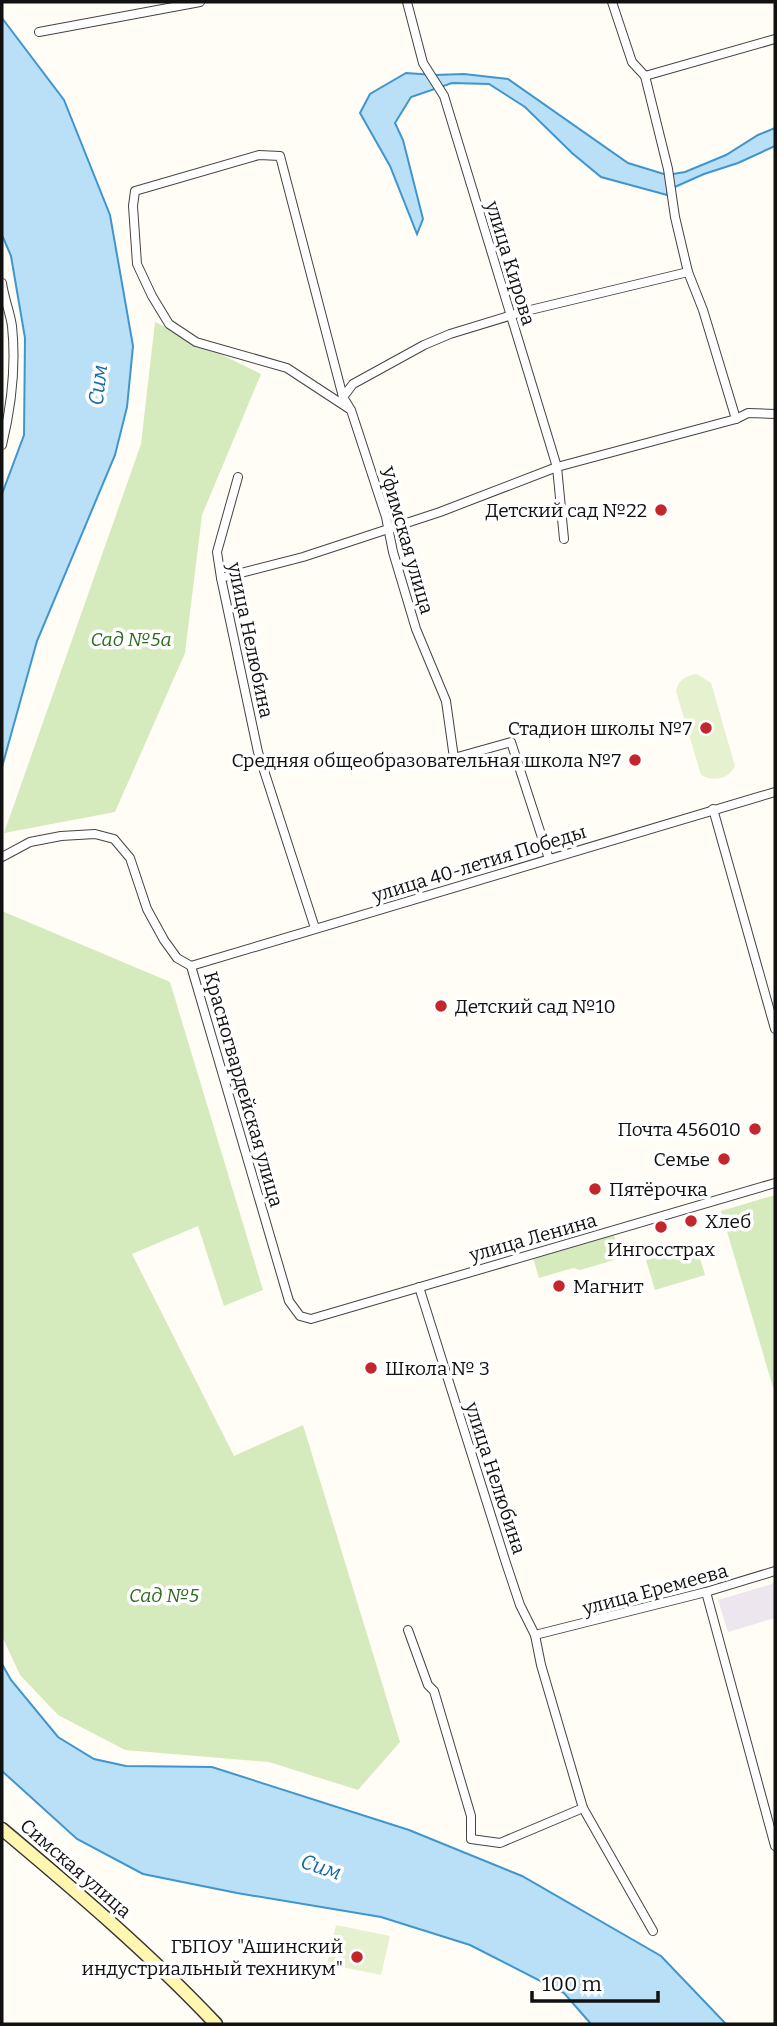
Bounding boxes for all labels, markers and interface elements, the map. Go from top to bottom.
street label: улица Кирова [480,197,541,329]
water label: Сим [83,363,113,407]
street label: Уфимская улица [374,464,439,617]
place label: Детский сад №22 [485,499,647,522]
marker: Детский сад №22 [653,502,669,518]
street label: улица Нелюбина [223,559,278,721]
park label: Сад №5а [90,628,172,651]
place label: Стадион школы №7 [508,717,692,740]
marker: Стадион школы №7 [698,720,714,736]
place label: Средняя общеобразовательная школа №7 [231,749,621,772]
marker: Средняя общеобразовательная школа №7 [627,752,643,768]
street label: улица 40-летия Победы [369,820,589,907]
street label: Красногвардейская улица [199,969,288,1210]
place label: Детский сад №10 [455,995,616,1018]
marker: Детский сад №10 [433,998,449,1014]
place label: Почта 456010 [617,1118,741,1141]
marker: Почта 456010 [747,1121,763,1137]
place label: Семье [654,1148,710,1171]
marker: Семье [716,1151,732,1167]
place label: Пятёрочка [609,1178,708,1201]
marker: Пятёрочка [587,1181,603,1197]
street label: улица Ленина [466,1208,600,1267]
place label: Хлеб [705,1210,751,1233]
marker: Хлеб [683,1213,699,1229]
marker: Ингосстрах [653,1219,669,1235]
place label: Ингосстрах [607,1238,716,1261]
place label: Магнит [573,1275,644,1298]
marker: Магнит [551,1278,567,1294]
place label: Школа № 3 [385,1357,490,1380]
marker: Школа № 3 [363,1360,379,1376]
street label: улица Нелюбина [460,1398,531,1558]
street label: улица Еремеева [579,1559,731,1620]
park label: Сад №5 [129,1584,199,1607]
street label: Симская улица [16,1814,136,1923]
water label: Сим [297,1848,345,1886]
place label: ГБПОУ "Ашинский индустриальный техникум" [81,1935,343,1980]
marker: ГБПОУ "Ашинский индустриальный техникум" [349,1949,365,1965]
scale bar [532,1960,658,2004]
text: 100 m [542,1971,602,1997]

